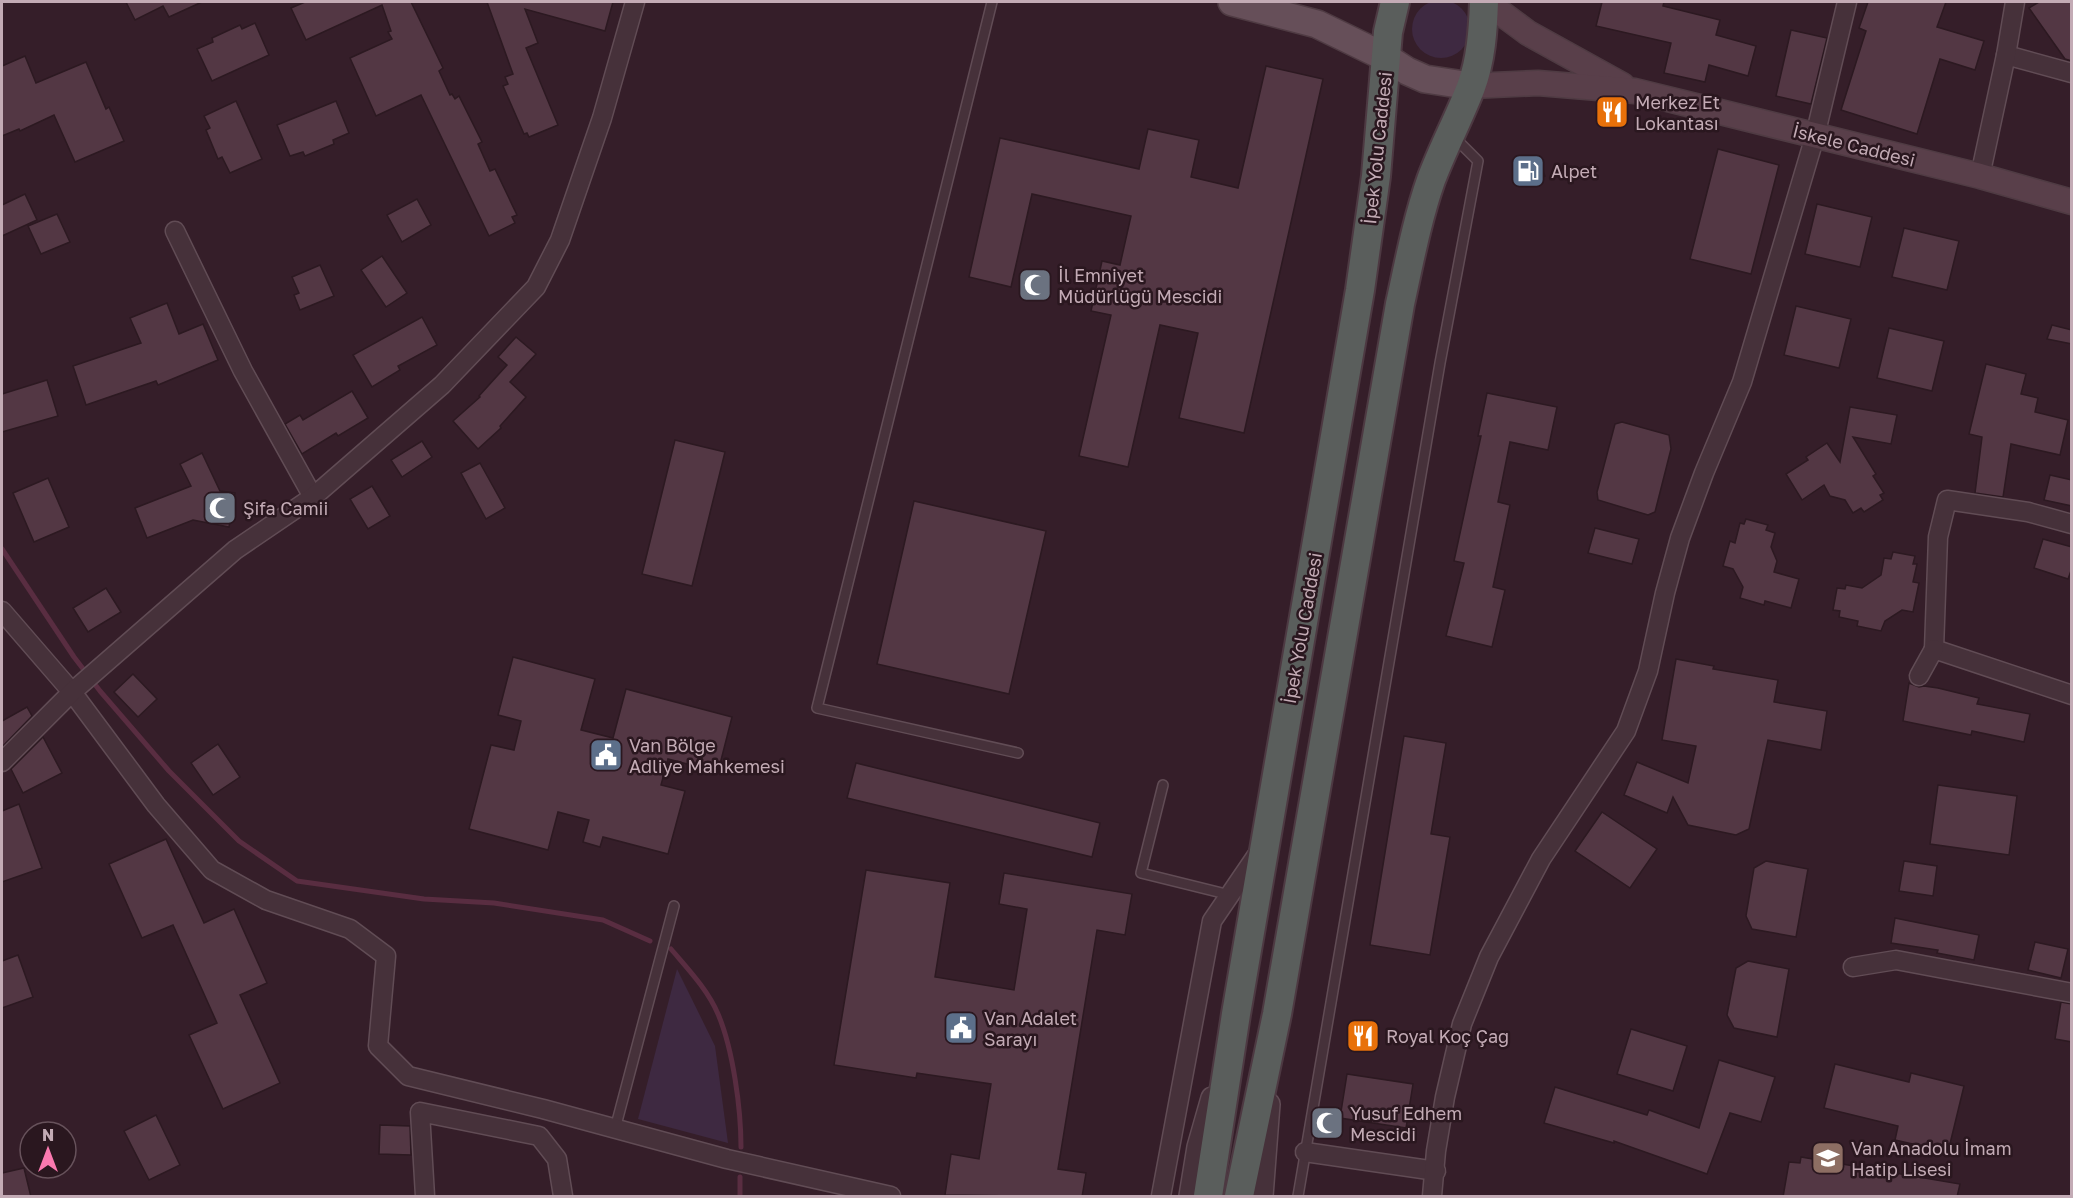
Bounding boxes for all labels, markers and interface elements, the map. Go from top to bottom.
street label: İpek Yolu Caddesi [1358,71,1396,225]
place label: Merkez Et Lokantası [1635,91,1720,134]
restaurant icon: Merkez Et Lokantası [1594,94,1630,130]
street label: İskele Caddesi [1791,119,1917,171]
fuel station icon: Alpet [1510,153,1546,189]
place label: Alpet [1551,160,1597,182]
place label: İl Emniyet Müdürlüğü Mescidi [1058,264,1222,307]
mosque icon: İl Emniyet Müdürlüğü Mescidi [1017,267,1053,303]
mosque icon: Şifa Camii [202,490,238,526]
place label: Şifa Camii [243,497,328,519]
street label: İpek Yolu Caddesi [1278,551,1326,705]
place label: Van Bölge Adliye Mahkemesi [629,734,785,777]
public building icon: Van Bölge Adliye Mahkemesi [588,737,624,773]
place label: Van Adalet Sarayı [984,1007,1077,1050]
public building icon: Van Adalet Sarayı [943,1010,979,1046]
restaurant icon: Royal Koç Çağ [1345,1018,1381,1054]
place label: Royal Koç Çağ [1386,1025,1509,1047]
place label: Yusuf Edhem Mescidi [1350,1102,1462,1145]
mosque icon: Yusuf Edhem Mescidi [1309,1105,1345,1141]
north arrow [18,1120,78,1180]
text: N [42,1125,54,1145]
place label: Van Anadolu İmam Hatip Lisesi [1851,1137,2012,1180]
school or university icon: Van Anadolu İmam Hatip Lisesi [1810,1140,1846,1176]

